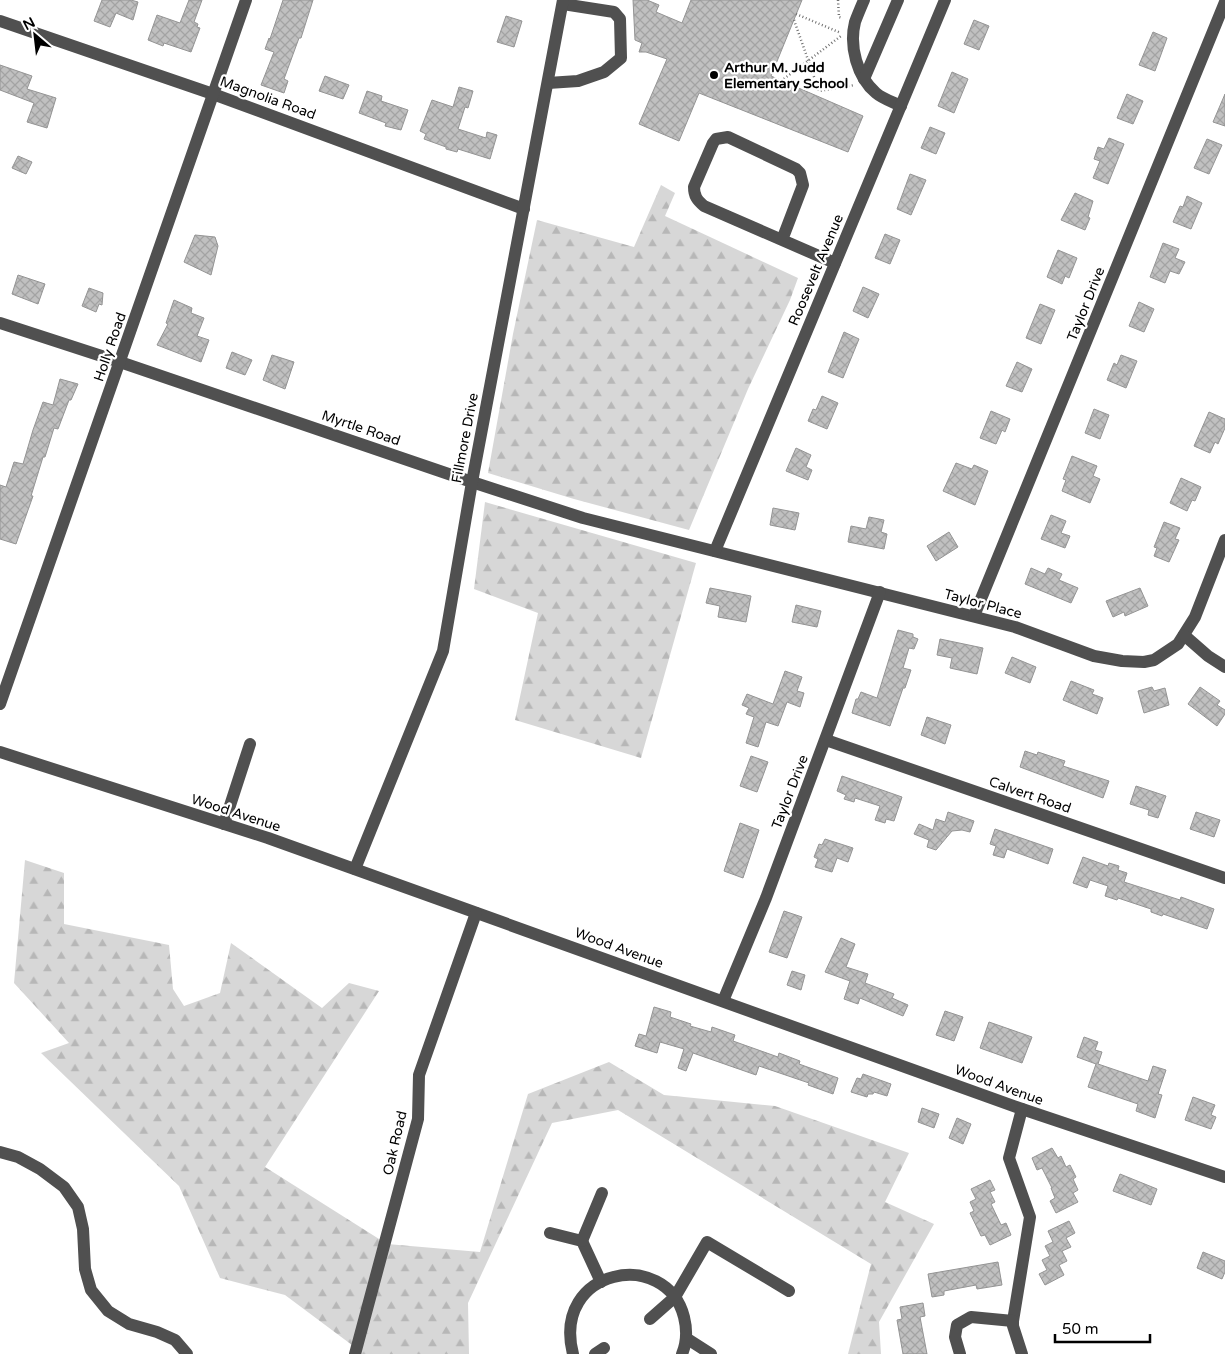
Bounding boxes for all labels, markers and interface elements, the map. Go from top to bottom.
north arrow [10,10,60,60]
text: N [20,14,38,34]
place label: Arthur M. Judd Elementary School [724,59,848,92]
marker: Arthur M. Judd Elementary School [708,69,720,81]
street label: Magnolia Road [218,73,318,123]
street label: Roosevelt Avenue [785,212,847,328]
street label: Taylor Drive [1063,265,1109,343]
street label: Holly Road [90,310,130,384]
street label: Fillmore Drive [448,391,482,484]
street label: Myrtle Road [320,407,402,449]
street label: Taylor Place [942,585,1024,623]
street label: Taylor Drive [768,752,812,832]
street label: Calvert Road [987,773,1073,817]
street label: Wood Avenue [189,791,283,835]
street label: Wood Avenue [572,924,666,972]
street label: Wood Avenue [952,1061,1046,1109]
street label: Oak Road [379,1109,411,1177]
scale bar [1055,1312,1150,1344]
text: 50 m [1062,1320,1099,1338]

